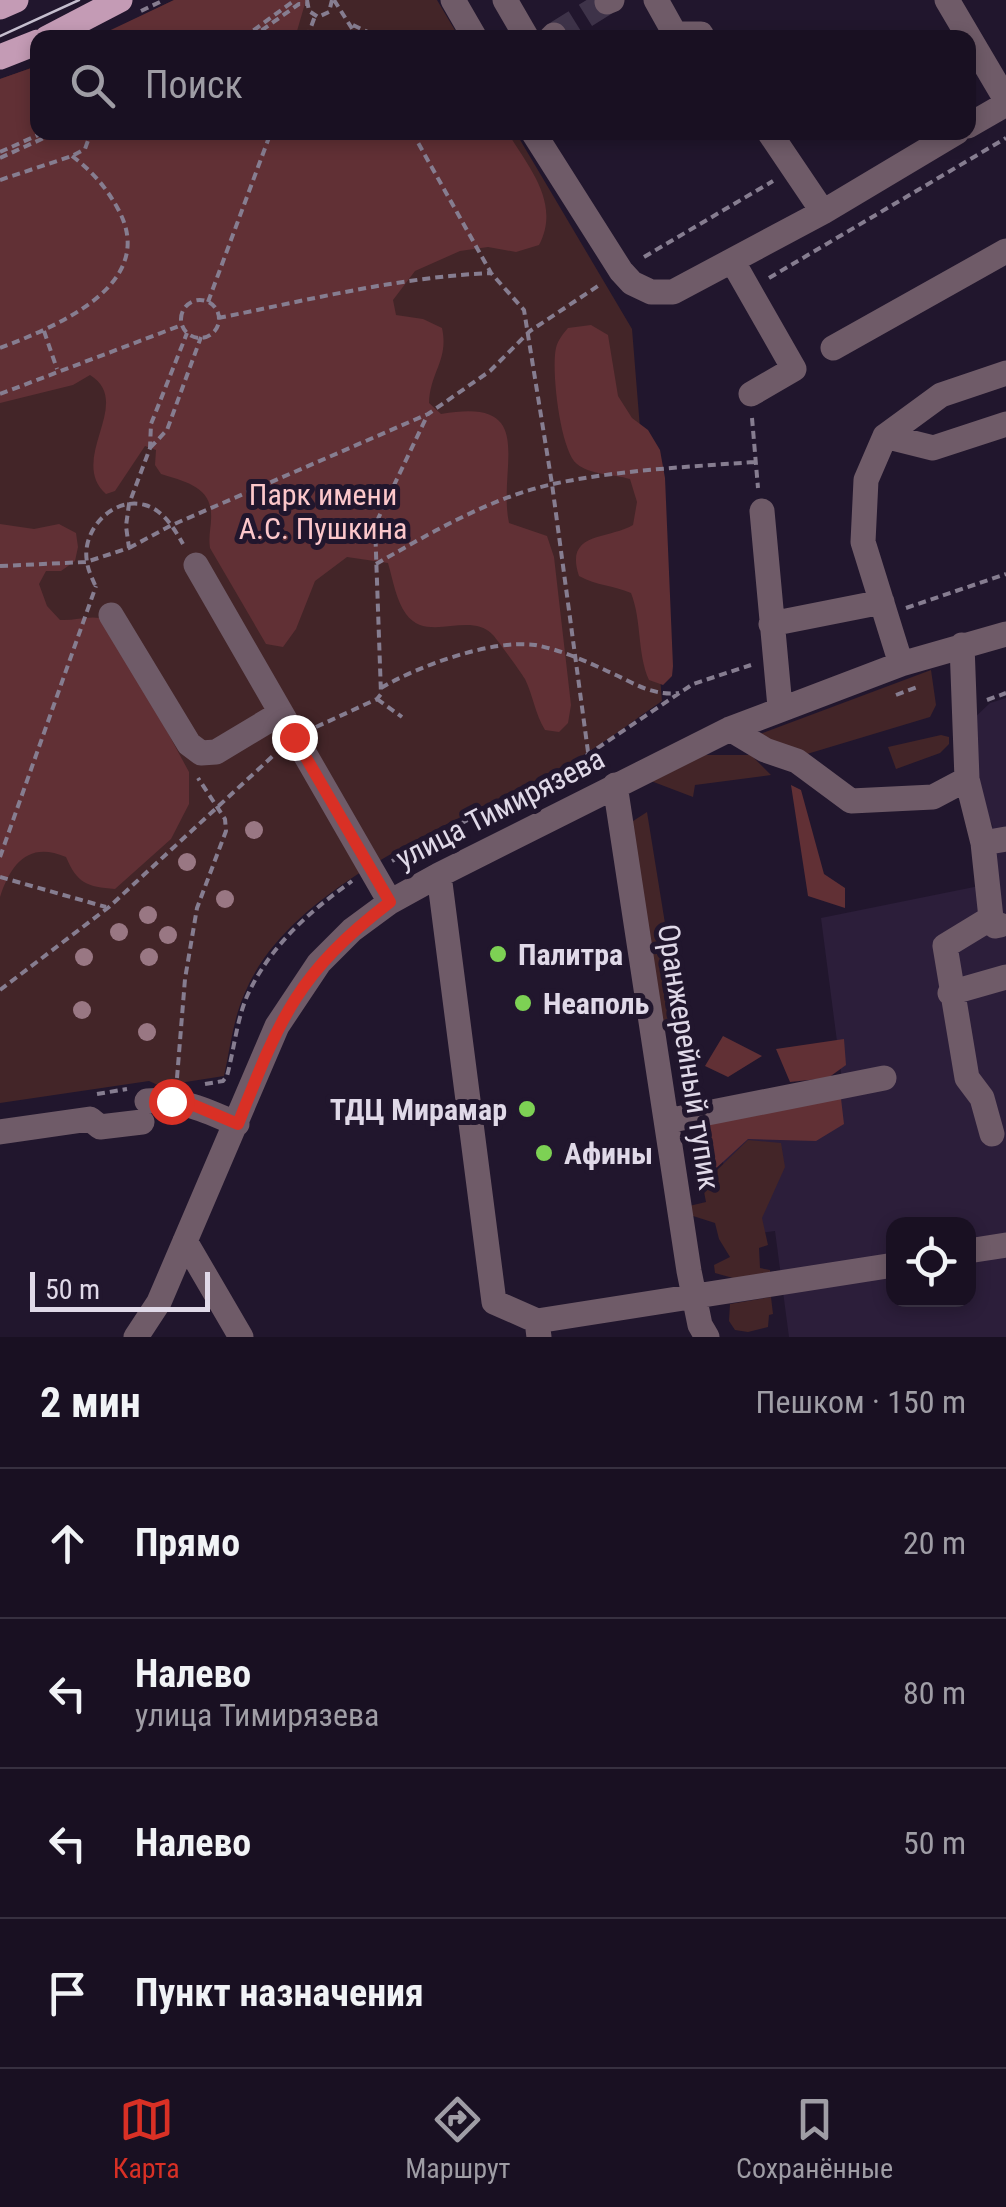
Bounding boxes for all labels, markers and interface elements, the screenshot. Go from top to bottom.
search box [30,30,976,140]
icon: search [65,58,120,113]
text: Поиск [145,63,243,107]
park label: Парк имени А.С. Пушкина [239,477,407,546]
route end [272,715,318,761]
street label: улица Тимирязева [390,740,610,876]
street label: Оранжерейный тупик [651,922,727,1192]
place label: Палитра [518,937,623,972]
marker: Палитра [487,943,509,965]
place label: Неаполь [543,986,650,1021]
marker: Неаполь [512,992,534,1014]
route start [149,1079,195,1125]
place label: ТДЦ Мирамар [330,1092,507,1127]
marker: ТДЦ Мирамар [516,1098,538,1120]
place label: Афины [564,1136,653,1171]
marker: Афины [533,1142,555,1164]
map controls [886,1217,976,1307]
button: locate [886,1217,976,1307]
scale bar [30,1267,210,1312]
text: 50 m [45,1273,100,1306]
text: 2 мин [40,1378,141,1427]
text: Пешком · 150 m [756,1383,966,1421]
icon: ahead [40,1516,95,1571]
text: Прямо [135,1521,240,1565]
text: 20 m [903,1524,966,1562]
text: Налево [135,1652,251,1696]
icon: left [40,1666,95,1721]
text: 80 m [903,1674,966,1712]
text: улица Тимирязева [135,1696,379,1734]
icon: left [40,1816,95,1871]
text: Налево [135,1821,251,1865]
text: 50 m [903,1824,966,1862]
icon: arrive [40,1966,95,2021]
text: Пункт назначения [135,1971,424,2015]
tab: Карта [113,2092,180,2185]
tab: Маршрут [405,2092,511,2185]
tab: Сохранённые [736,2092,893,2185]

